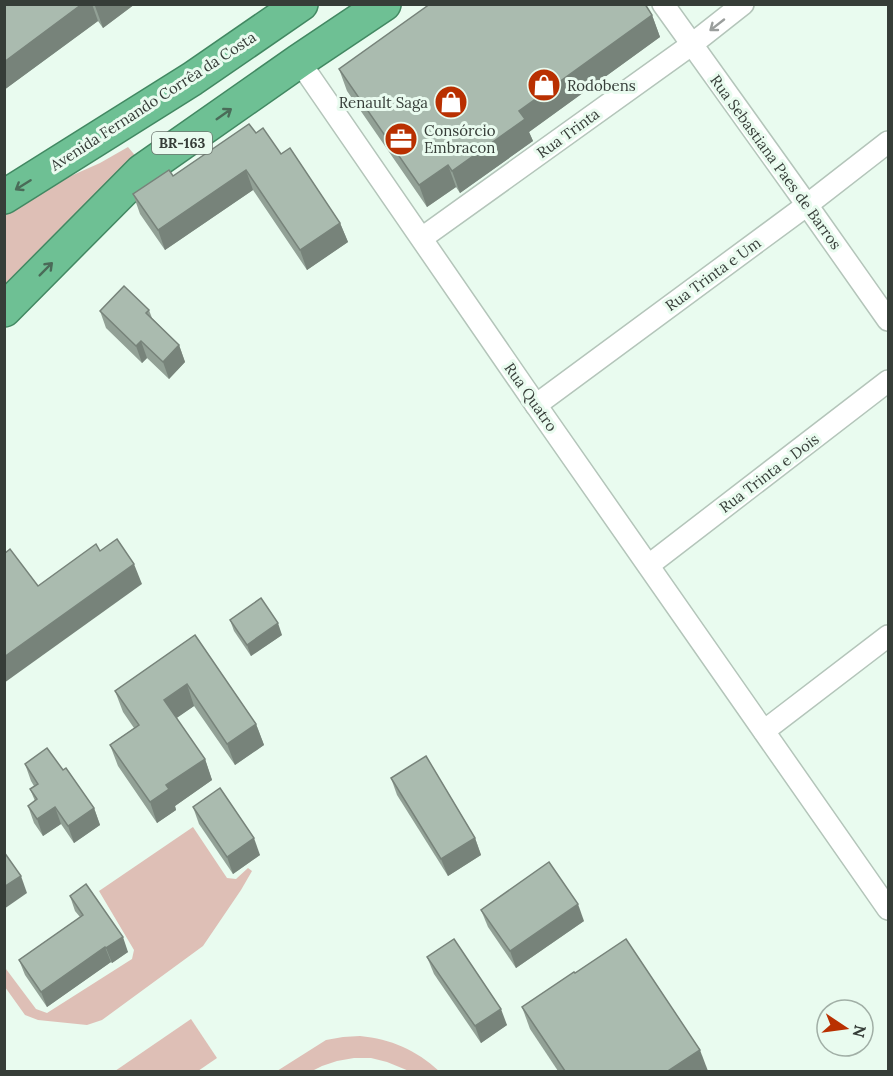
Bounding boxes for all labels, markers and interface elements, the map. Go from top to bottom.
one-way arrow [709,18,725,31]
street label: Avenida Fernando Corrêa da Costa [46,27,260,175]
shop icon: Rodobens [526,67,562,103]
street label: Rua Sebastiana Paes de Barros [706,71,846,253]
place label: Rodobens [567,76,636,95]
shop icon: Renault Saga [433,84,469,120]
place label: Renault Saga [339,93,428,112]
street label: Rua Trinta [533,104,603,162]
one-way arrow [215,108,232,120]
office icon: Consórcio Embracon [383,121,419,157]
place label: Consórcio Embracon [424,121,496,157]
road number: BR-163 [152,132,212,154]
one-way arrow [15,180,32,192]
street label: Rua Trinta e Um [662,233,764,315]
one-way arrow [38,261,53,276]
street label: Rua Quatro [500,359,562,435]
street label: Rua Trinta e Dois [715,429,823,517]
north arrow [815,998,875,1058]
text: N [848,1023,871,1040]

